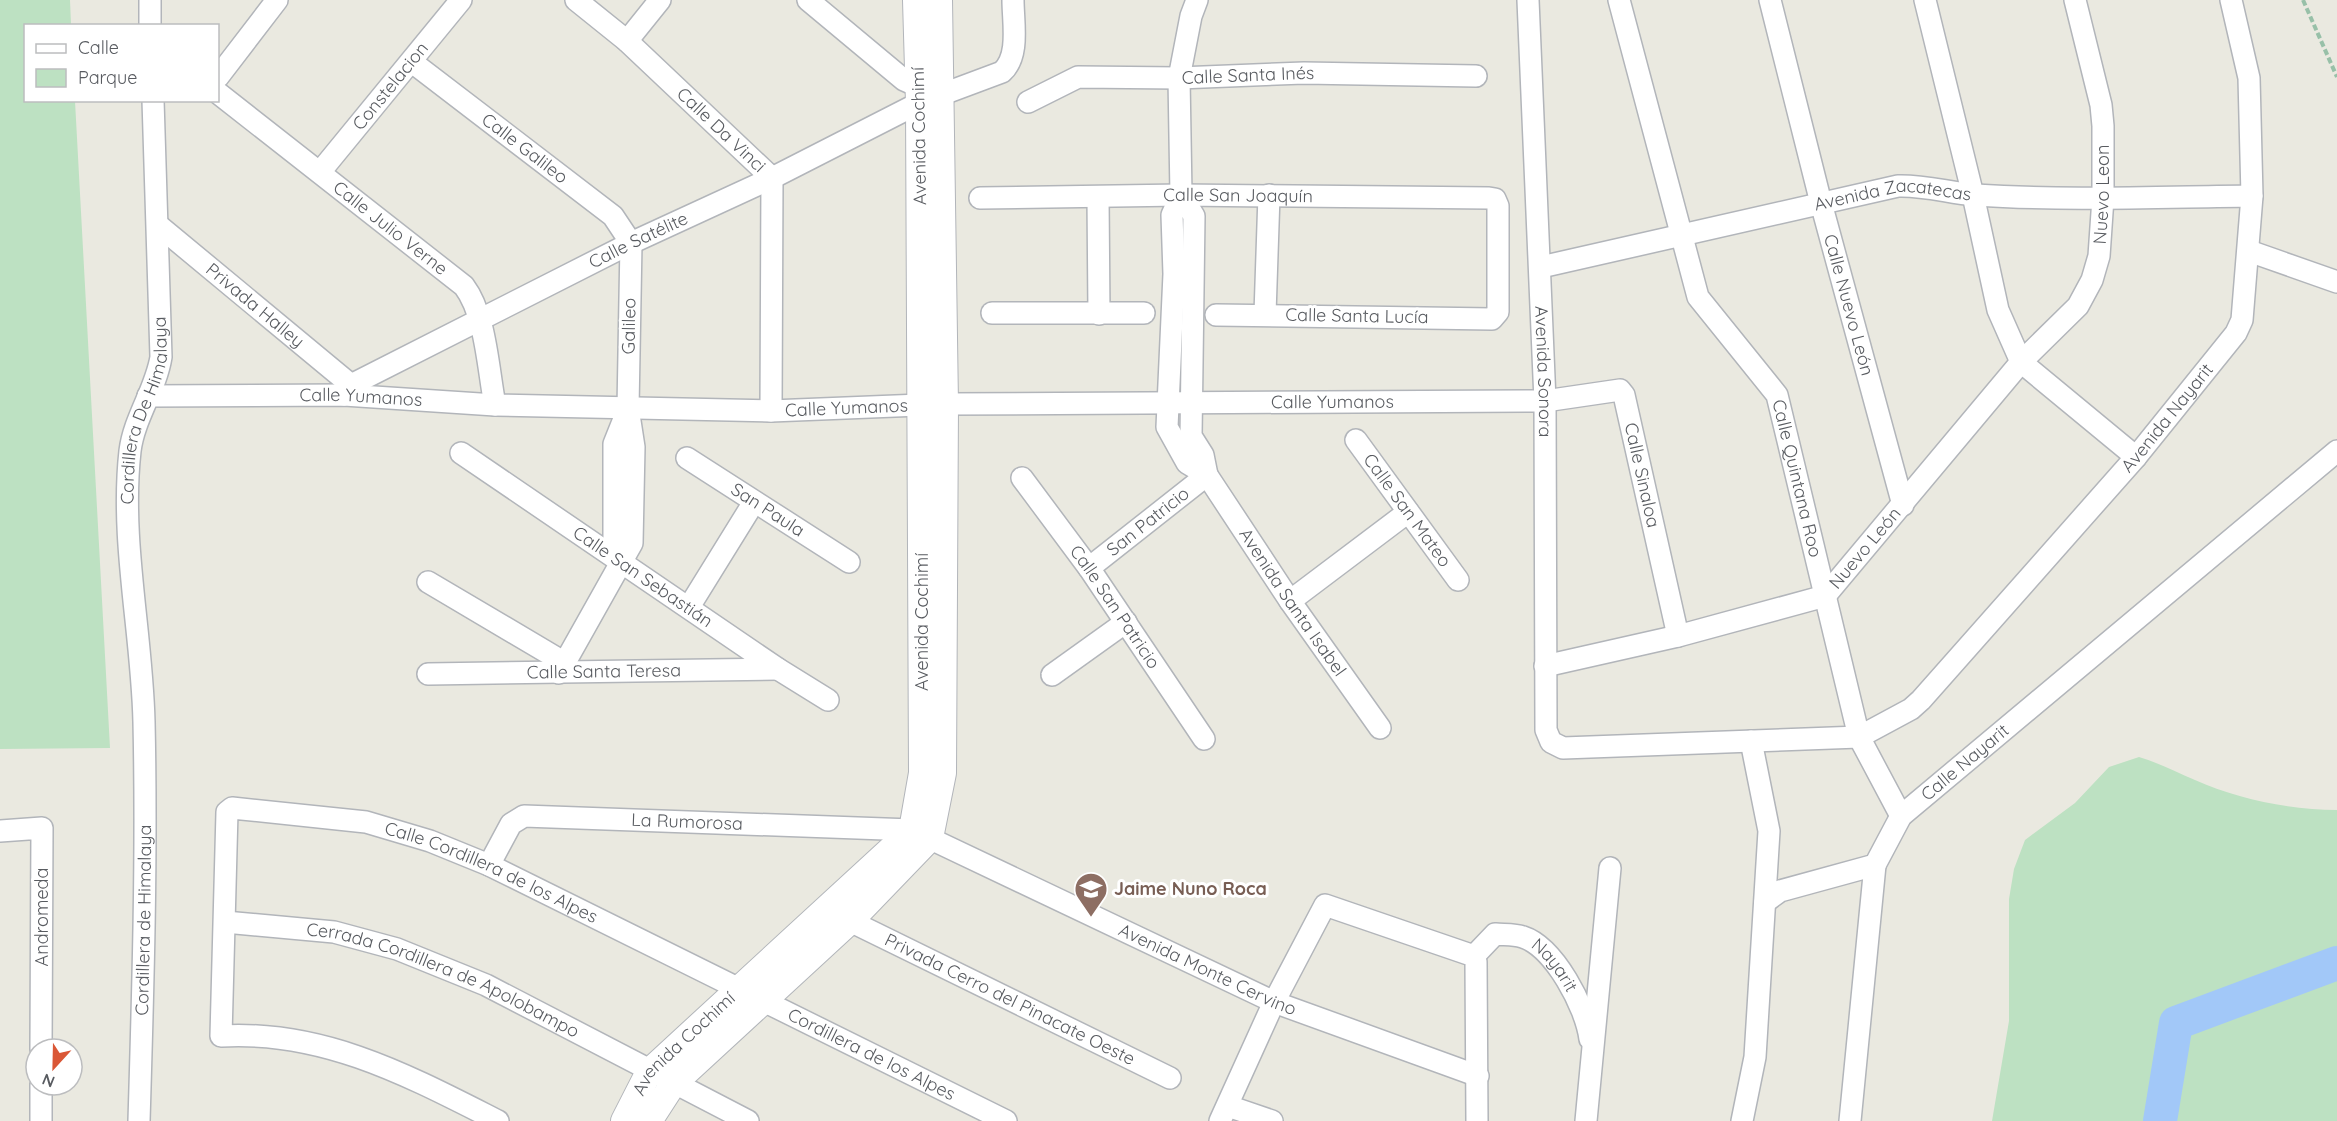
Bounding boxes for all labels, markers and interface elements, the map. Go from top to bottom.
legend [24,24,219,102]
text: Calle [78,36,119,59]
street label: Constelacion [347,37,433,135]
street label: Calle Santa Inés [1181,61,1315,89]
text: Parque [78,66,137,89]
street label: Avenida Cochimí [906,67,931,205]
street label: Calle Da Vinci [672,82,771,177]
street label: Calle Galileo [477,108,573,188]
street label: Nuevo Leon [2088,145,2114,245]
street label: Avenida Zacatecas [1812,174,1972,216]
street label: Calle Julio Verne [329,176,453,280]
street label: Calle San Joaquín [1163,183,1313,207]
street label: Calle Satélite [585,206,691,274]
street label: Calle Nuevo León [1819,232,1879,378]
street label: Privada Halley [201,258,309,353]
street label: Galileo [617,297,640,355]
street label: Calle Santa Lucía [1285,303,1429,328]
street label: Avenida Sonora [1530,305,1557,438]
street label: Cordillera De Himalaya [115,316,173,505]
street label: Avenida Nayarit [2116,358,2218,477]
street label: Calle Yumanos [299,383,423,411]
street label: Calle Yumanos [1271,390,1394,413]
street label: Calle Yumanos [785,394,908,421]
street label: Calle Quintana Roo [1767,397,1827,559]
street label: Calle Sinaloa [1620,420,1665,530]
street label: Calle San Mateo [1359,449,1457,571]
street label: San Paula [727,477,809,542]
street label: San Patricio [1102,482,1194,561]
street label: Nuevo León [1824,502,1905,594]
street label: Calle San Sebastián [569,521,717,632]
street label: Avenida Santa Isabel [1234,524,1352,681]
street label: Calle San Patricio [1065,540,1165,673]
street label: Avenida Cochimí [910,553,933,691]
street label: Calle Santa Teresa [527,658,681,684]
street label: Calle Nayarit [1916,719,2013,806]
street label: La Rumorosa [631,808,743,835]
street label: Calle Cordillera de los Alpes [382,816,602,928]
street label: Cordillera de Himalaya [130,824,156,1016]
street label: Andromeda [30,868,53,966]
school or university icon: Jaime Nuno Roca [1073,871,1109,918]
place label: Jaime Nuno Roca [1114,877,1267,900]
street label: Cerrada Cordillera de Apolobampo [305,918,583,1042]
street label: Avenida Monte Cervino [1115,918,1300,1020]
street label: Privada Cerro del Pinacate Oeste [881,928,1139,1070]
street label: Nayarit [1527,933,1583,996]
street label: Avenida Cochimí [627,987,740,1099]
street label: Cordillera de los Alpes [784,1003,959,1105]
north arrow [24,1037,84,1097]
text: N [39,1069,58,1092]

